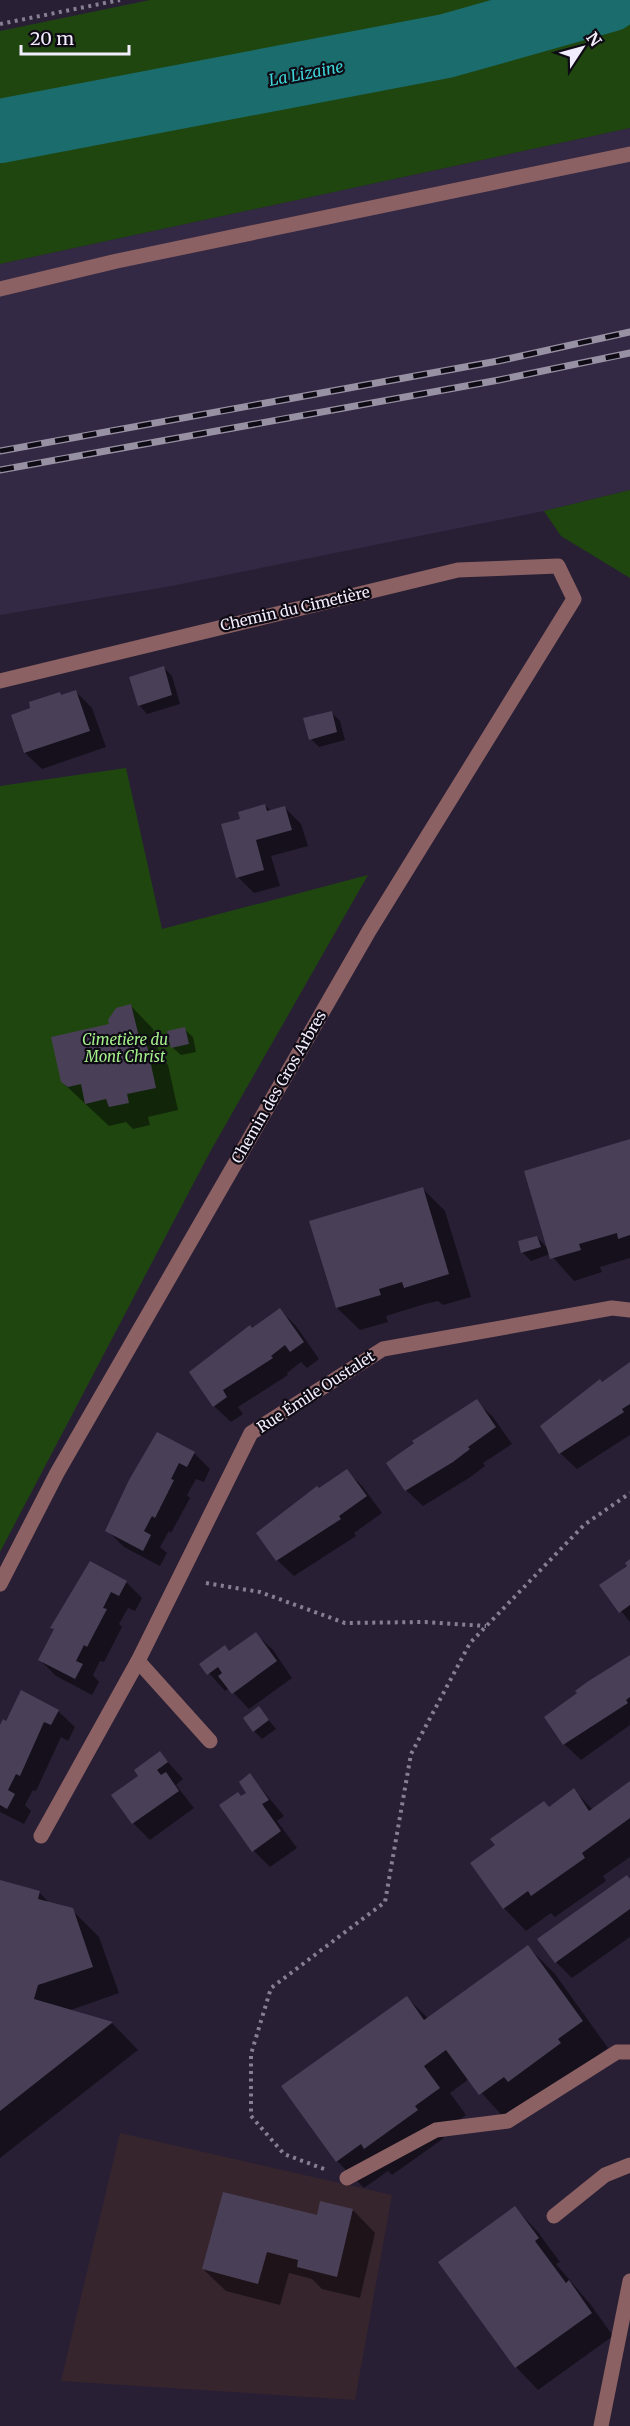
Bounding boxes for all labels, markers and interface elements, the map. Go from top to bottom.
scale bar [21,18,129,56]
north arrow [552,18,612,78]
text: 20 m [30,27,74,50]
text: N [582,28,606,50]
water label: La Lizaine [267,56,345,90]
street label: Chemin du Cimetière [218,582,372,635]
street label: Chemin des Gros Arbres [227,1007,330,1166]
park label: Cimetière du Mont Christ [82,1030,168,1066]
street label: Rue Émile Oustalet [253,1346,378,1437]

